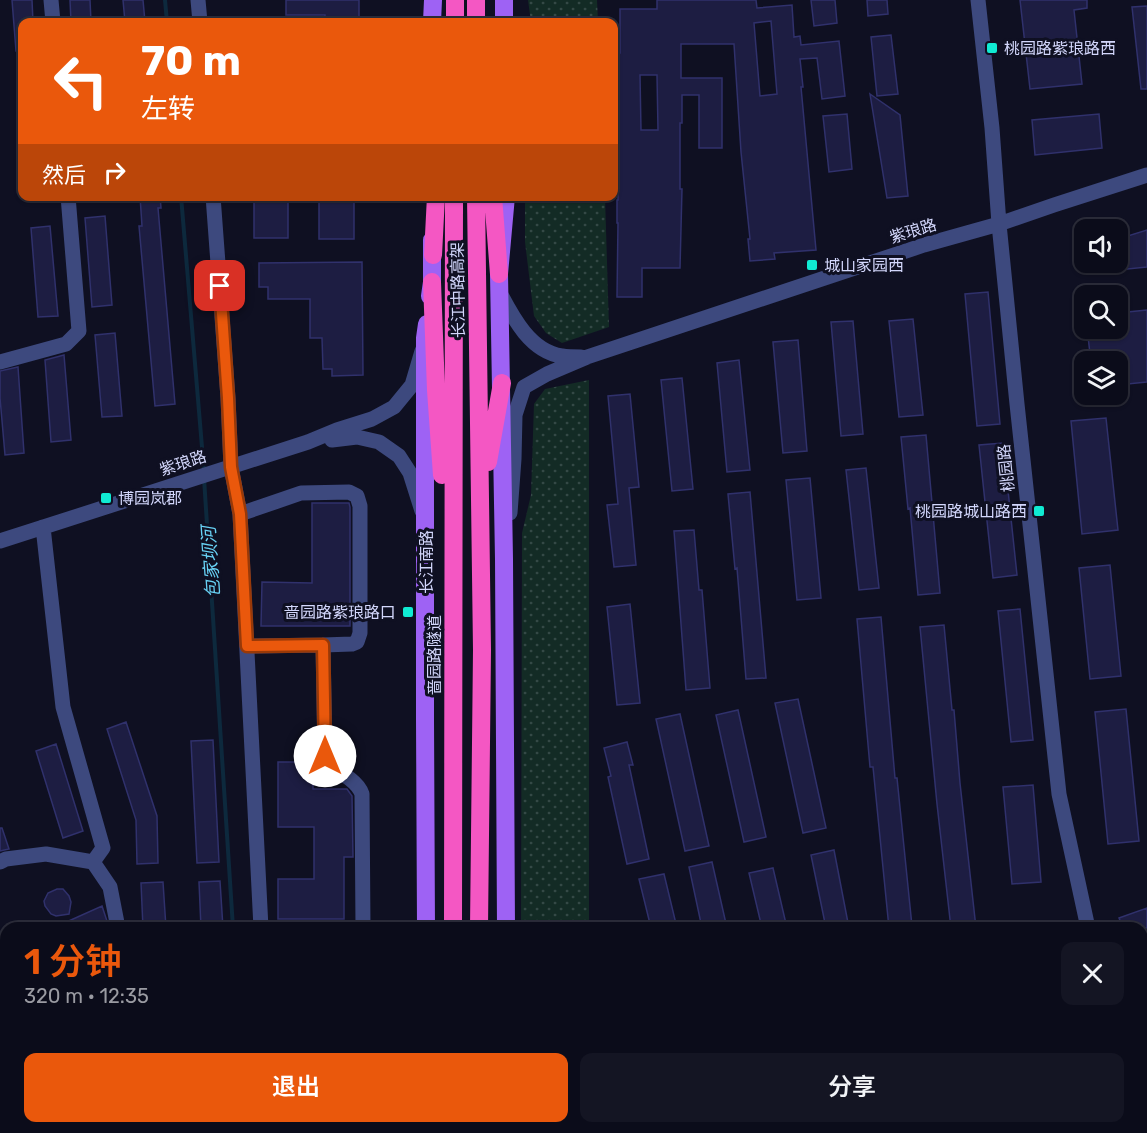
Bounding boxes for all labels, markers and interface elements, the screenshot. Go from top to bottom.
text: 70 m [141,36,241,86]
place label: 桃园路紫琅路西 [1004,39,1116,58]
marker: 桃园路紫琅路西 [985,41,999,55]
icon: left [42,42,120,120]
text: 左转 [141,93,195,125]
icon: right [98,156,131,189]
text: 然后 [42,162,86,189]
street label: 紫琅路 [887,215,939,247]
map controls [1074,219,1128,405]
button: sound [1074,219,1128,273]
street label: 长江中路高架 [448,242,468,338]
place label: 城山家园西 [824,256,904,275]
marker: 城山家园西 [805,258,819,272]
pin [194,260,245,311]
icon: arrive [203,269,236,302]
button: search [1074,285,1128,339]
button: layers [1074,351,1128,405]
street label: 桃园路 [994,443,1018,493]
street label: 紫琅路 [157,447,209,479]
place label: 博园岚郡 [118,489,182,508]
marker: 博园岚郡 [99,491,113,505]
place label: 桃园路城山路西 [915,502,1027,521]
marker: 桃园路城山路西 [1032,504,1046,518]
water label: 包家坝河 [197,522,224,599]
street label: 长江南路 [417,530,436,594]
place label: 啬园路紫琅路口 [284,603,396,622]
marker: 啬园路紫琅路口 [401,605,415,619]
street label: 啬园路隧道 [425,615,444,695]
position arrow [293,724,357,788]
text: 1 分钟 [24,940,121,983]
button: close [1061,942,1124,1005]
text: 320 m · 12:35 [24,984,149,1008]
button: 退出 [24,1053,568,1122]
button: 分享 [580,1053,1124,1122]

